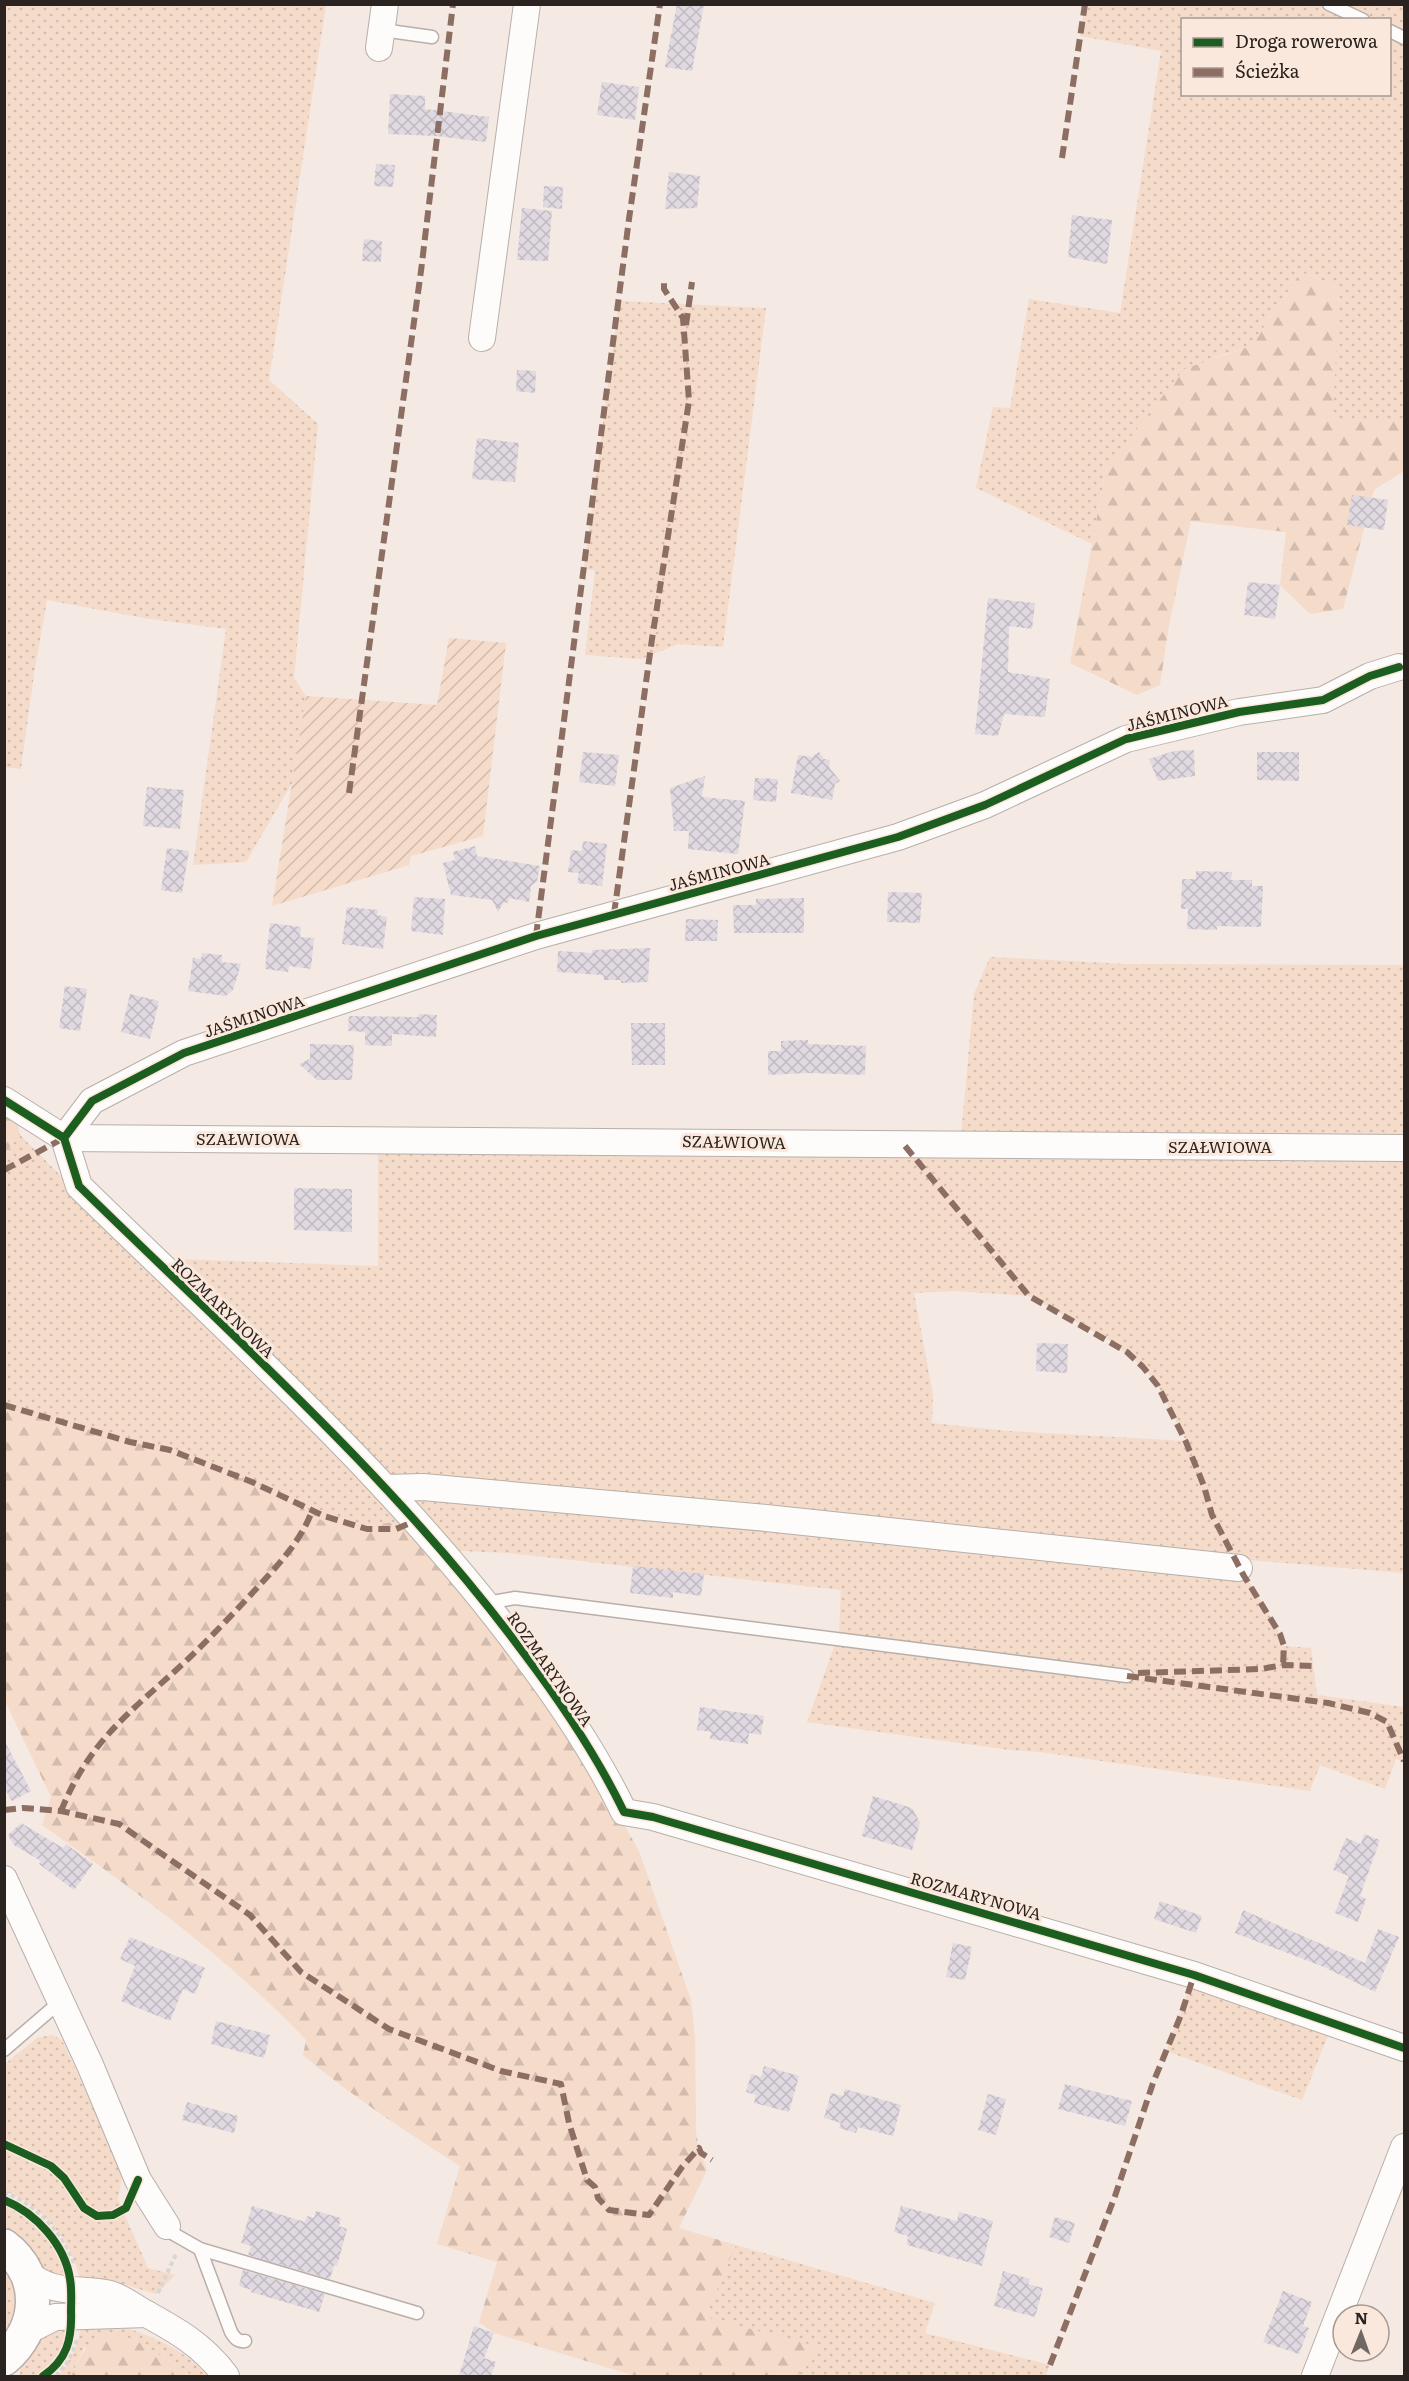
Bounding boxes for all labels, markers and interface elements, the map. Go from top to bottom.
legend [1181,18,1391,96]
text: Droga rowerowa [1235,27,1378,54]
text: Ścieżka [1235,57,1300,84]
street label: JAŚMINOWA [1123,688,1230,736]
street label: JAŚMINOWA [665,846,772,896]
street label: JAŚMINOWA [200,987,307,1043]
street label: SZAŁWIOWA [196,1126,300,1150]
street label: SZAŁWIOWA [682,1128,786,1154]
street label: SZAŁWIOWA [1168,1134,1272,1158]
street label: ROZMARYNOWA [167,1252,281,1363]
street label: ROZMARYNOWA [502,1606,600,1731]
street label: ROZMARYNOWA [908,1865,1045,1925]
north arrow [1331,2303,1391,2363]
text: N [1354,2305,1368,2329]

